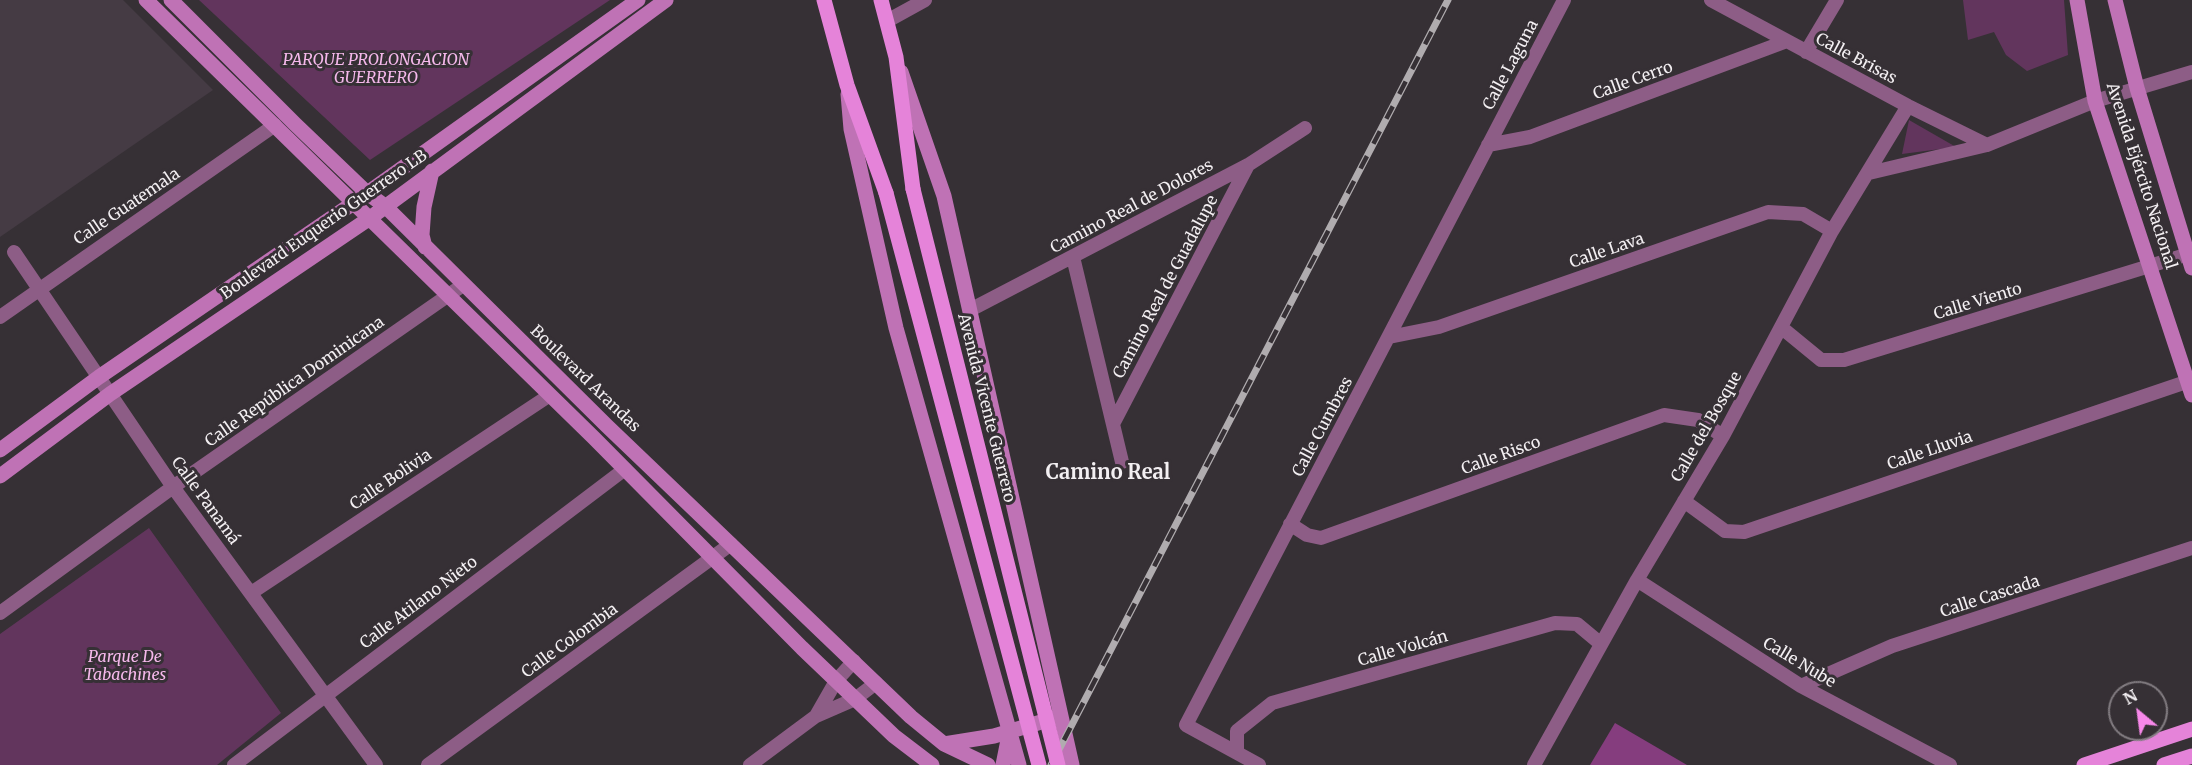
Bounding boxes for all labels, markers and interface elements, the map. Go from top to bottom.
street label: Calle Laguna [1479,17,1543,113]
street label: Calle Brisas [1812,30,1900,88]
park label: PARQUE PROLONGACION GUERRERO [283,50,469,88]
street label: Calle Cerro [1591,58,1675,104]
street label: Avenida Ejército Nacional [2102,80,2180,272]
street label: Boulevard Euquerio Guerrero LB [217,146,431,304]
street label: Camino Real de Dolores [1047,156,1217,258]
street label: Calle Guatemala [70,164,184,250]
street label: Camino Real de Guadalupe [1109,192,1223,382]
street label: Calle Lava [1567,229,1647,273]
street label: Calle Viento [1932,280,2024,324]
street label: Avenida Vicente Guerrero [953,311,1019,505]
street label: Calle República Dominicana [202,313,388,451]
street label: Boulevard Arandas [526,322,644,436]
street label: Calle del Bosque [1668,368,1746,486]
street label: Calle Cumbres [1289,374,1357,480]
street label: Calle Lluvia [1885,427,1975,475]
street label: Calle Risco [1459,433,1543,479]
street label: Calle Bolivia [347,446,435,514]
street label: Calle Panamá [167,453,243,549]
district label: Camino Real [1046,461,1170,485]
street label: Calle Atilano Nieto [356,553,482,653]
street label: Calle Cascada [1938,572,2042,622]
street label: Calle Colombia [518,600,622,682]
street label: Calle Volcán [1356,627,1450,671]
street label: Calle Nube [1759,634,1839,692]
park label: Parque De Tabachines [84,647,166,685]
north arrow [2108,681,2168,741]
text: N [2120,685,2141,709]

